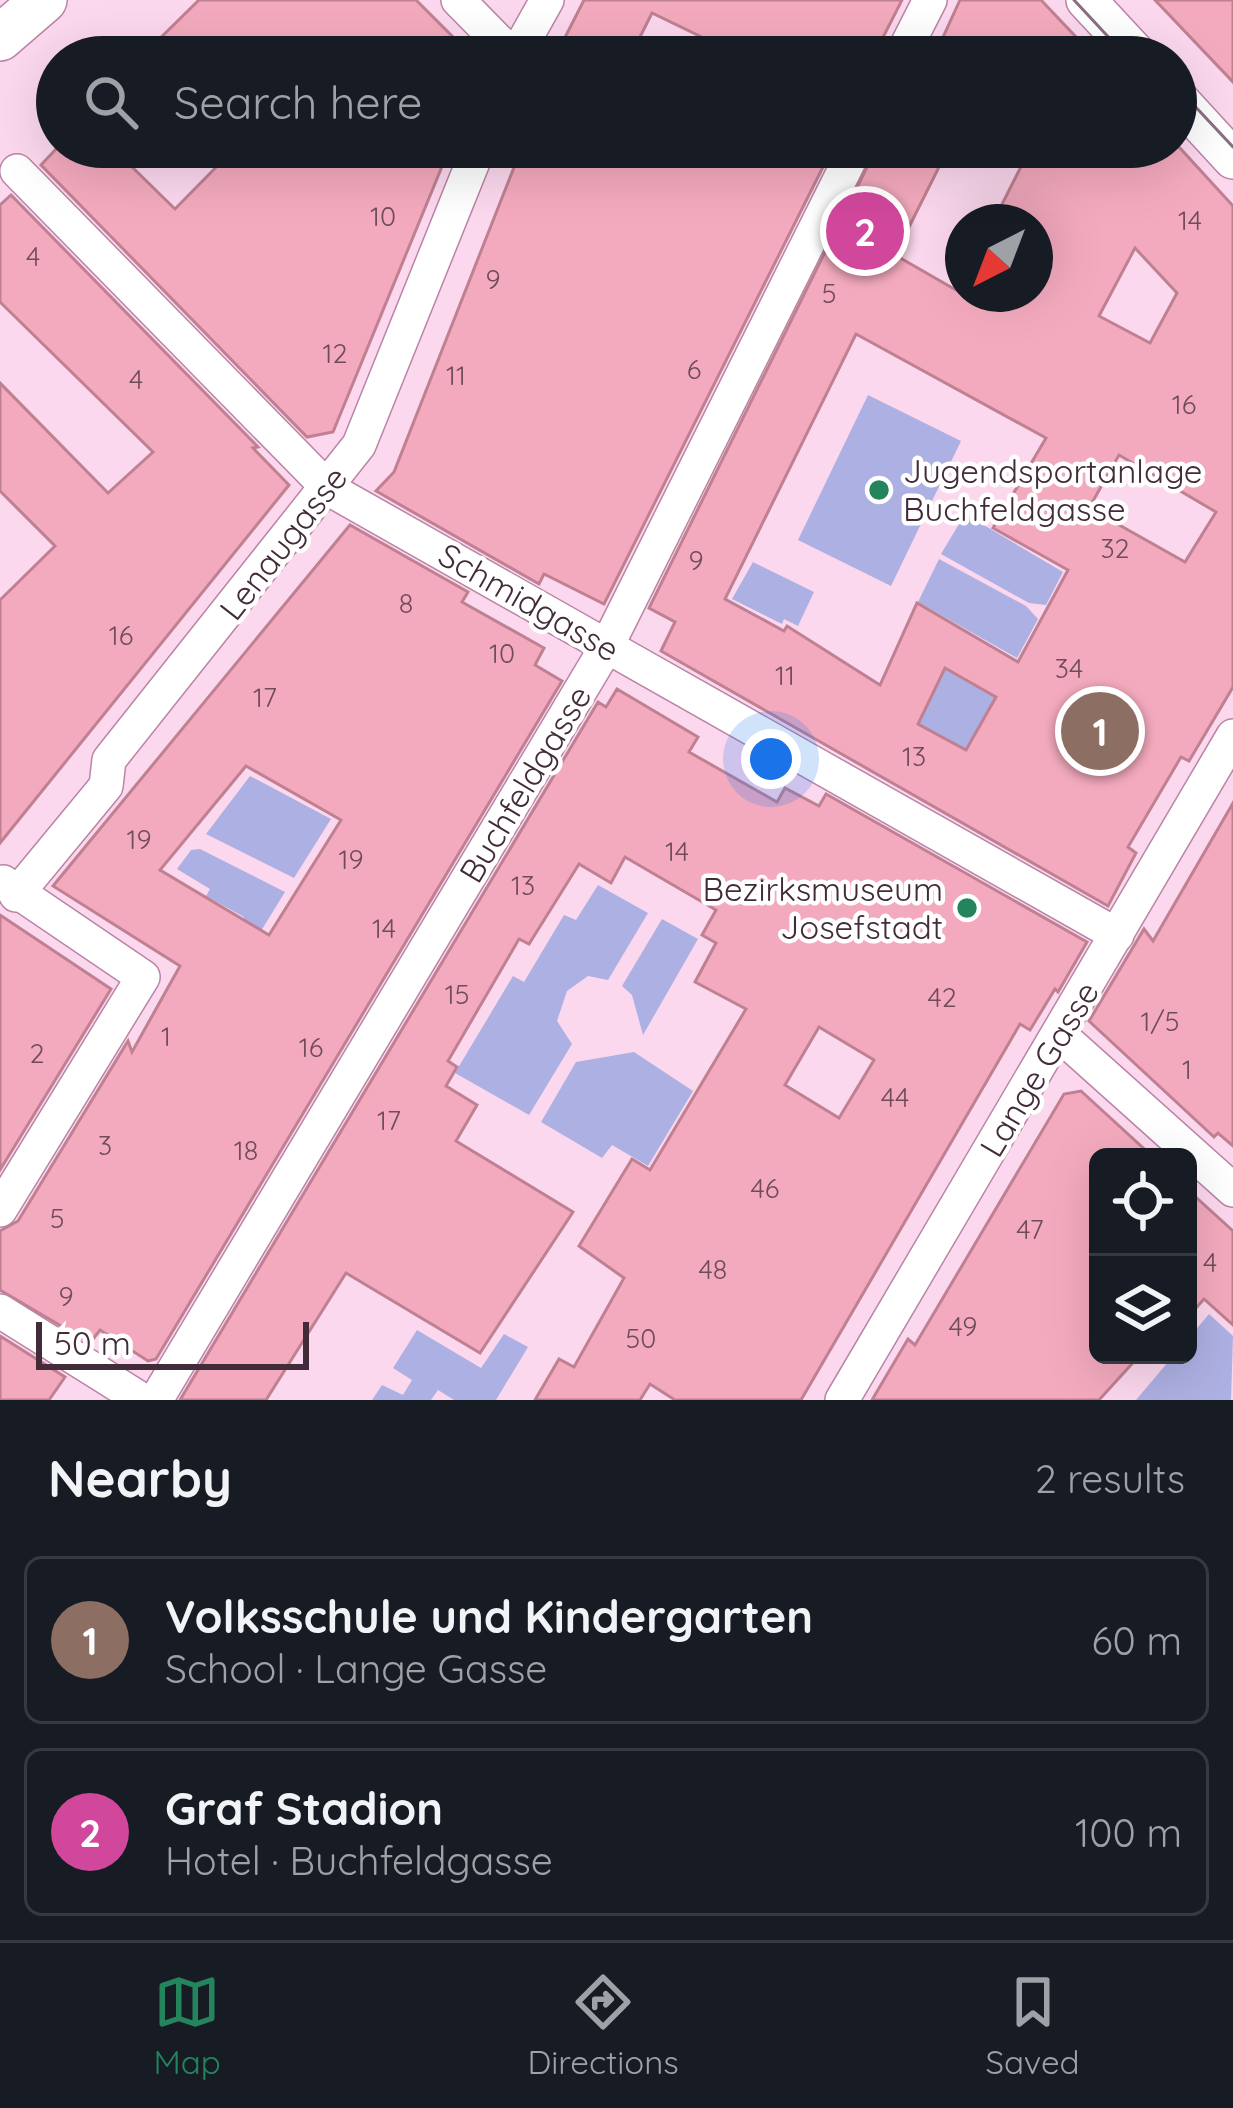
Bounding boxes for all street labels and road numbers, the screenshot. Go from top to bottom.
street label: Lenaugasse [210,458,355,628]
street label: Schmidgasse [432,533,627,670]
street label: Buchfeldgasse [450,678,599,890]
street label: Lange Gasse [970,974,1107,1164]

